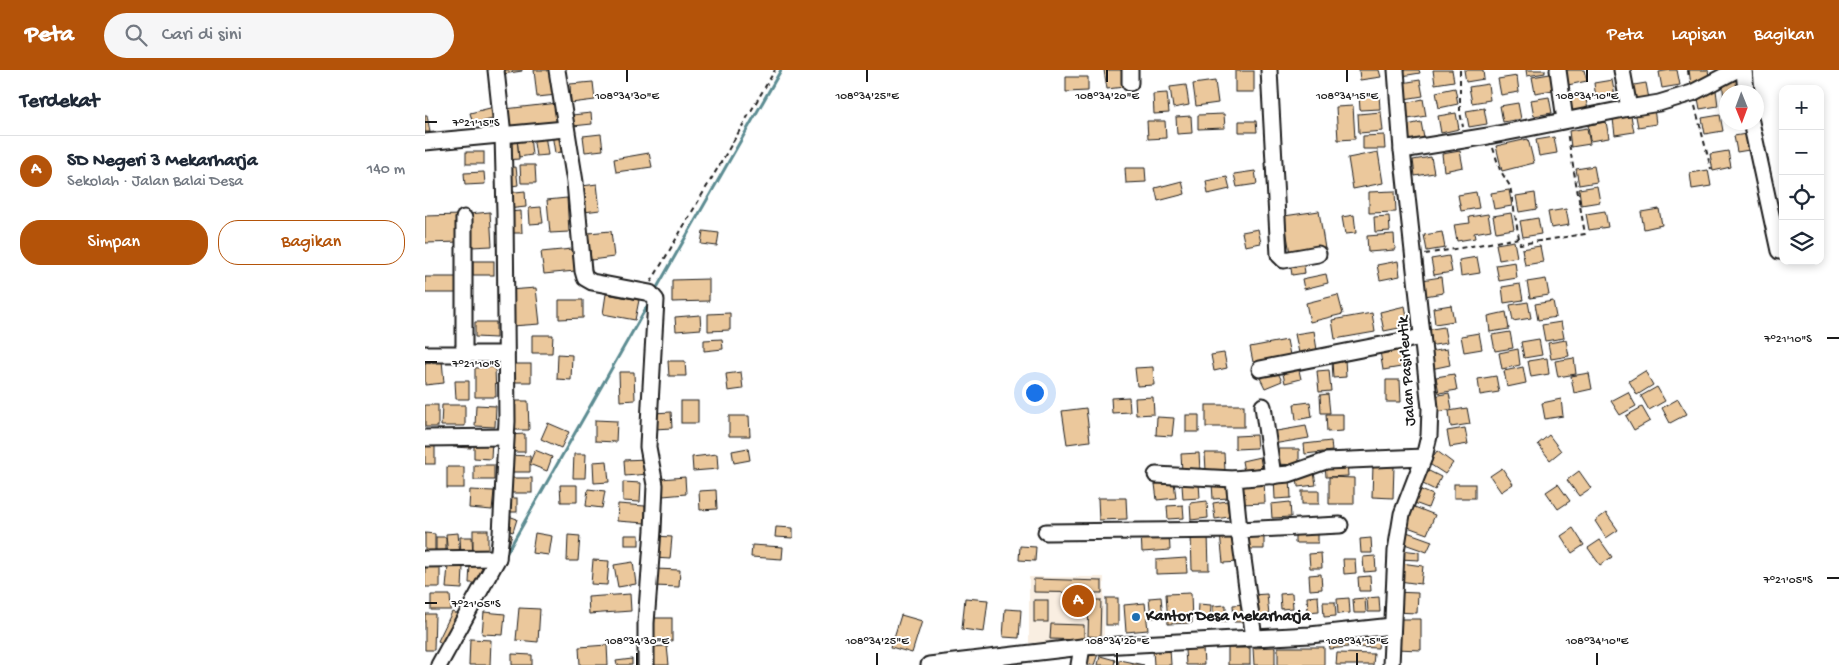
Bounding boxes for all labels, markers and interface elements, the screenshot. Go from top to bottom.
search box [104,13,454,58]
text: Peta [25,21,74,50]
icon: search [122,21,150,49]
text: Cari di sini [162,24,242,47]
text: Peta [1607,25,1644,46]
text: Lapisan [1672,25,1726,46]
text: Bagikan [1754,25,1814,46]
north arrow [1719,85,1764,130]
map controls [1779,85,1824,265]
button: + [1779,85,1824,130]
text: Terdekat [20,90,99,115]
text: 108°34'30"E [594,90,660,104]
text: 108°34'25"E [834,90,899,104]
text: 108°34'20"E [1074,90,1139,104]
text: 108°34'15"E [1315,90,1379,104]
text: 108°34'10"E [1555,90,1619,104]
text: 7°21'15"S [451,117,500,131]
button: − [1779,130,1824,175]
text: SD Negeri 3 Mekarharja [67,150,258,173]
text: A [31,161,41,180]
text: 140 m [367,161,405,180]
text: Sekolah · Jalan Balai Desa [67,173,243,192]
button: locate [1779,175,1824,220]
button: Simpan [20,220,208,265]
button: Bagikan [218,220,405,265]
button: layers [1779,220,1824,265]
street label: Jalan Pasirleutik [1395,313,1421,427]
text: 7°21'10"S [1763,333,1812,347]
text: 7°21'10"S [451,358,500,372]
your location [1022,380,1048,406]
text: 7°21'05"S [1762,574,1813,588]
pin: A [1062,582,1094,620]
text: 7°21'05"S [450,598,501,612]
place label: Kantor Desa Mekarharja [1145,608,1312,627]
marker: Kantor Desa Mekarharja [1130,611,1142,623]
text: 108°34'30"E [604,635,670,649]
text: 108°34'25"E [844,635,909,649]
text: 108°34'20"E [1084,635,1149,649]
text: 108°34'15"E [1325,635,1389,649]
text: 108°34'10"E [1565,635,1629,649]

